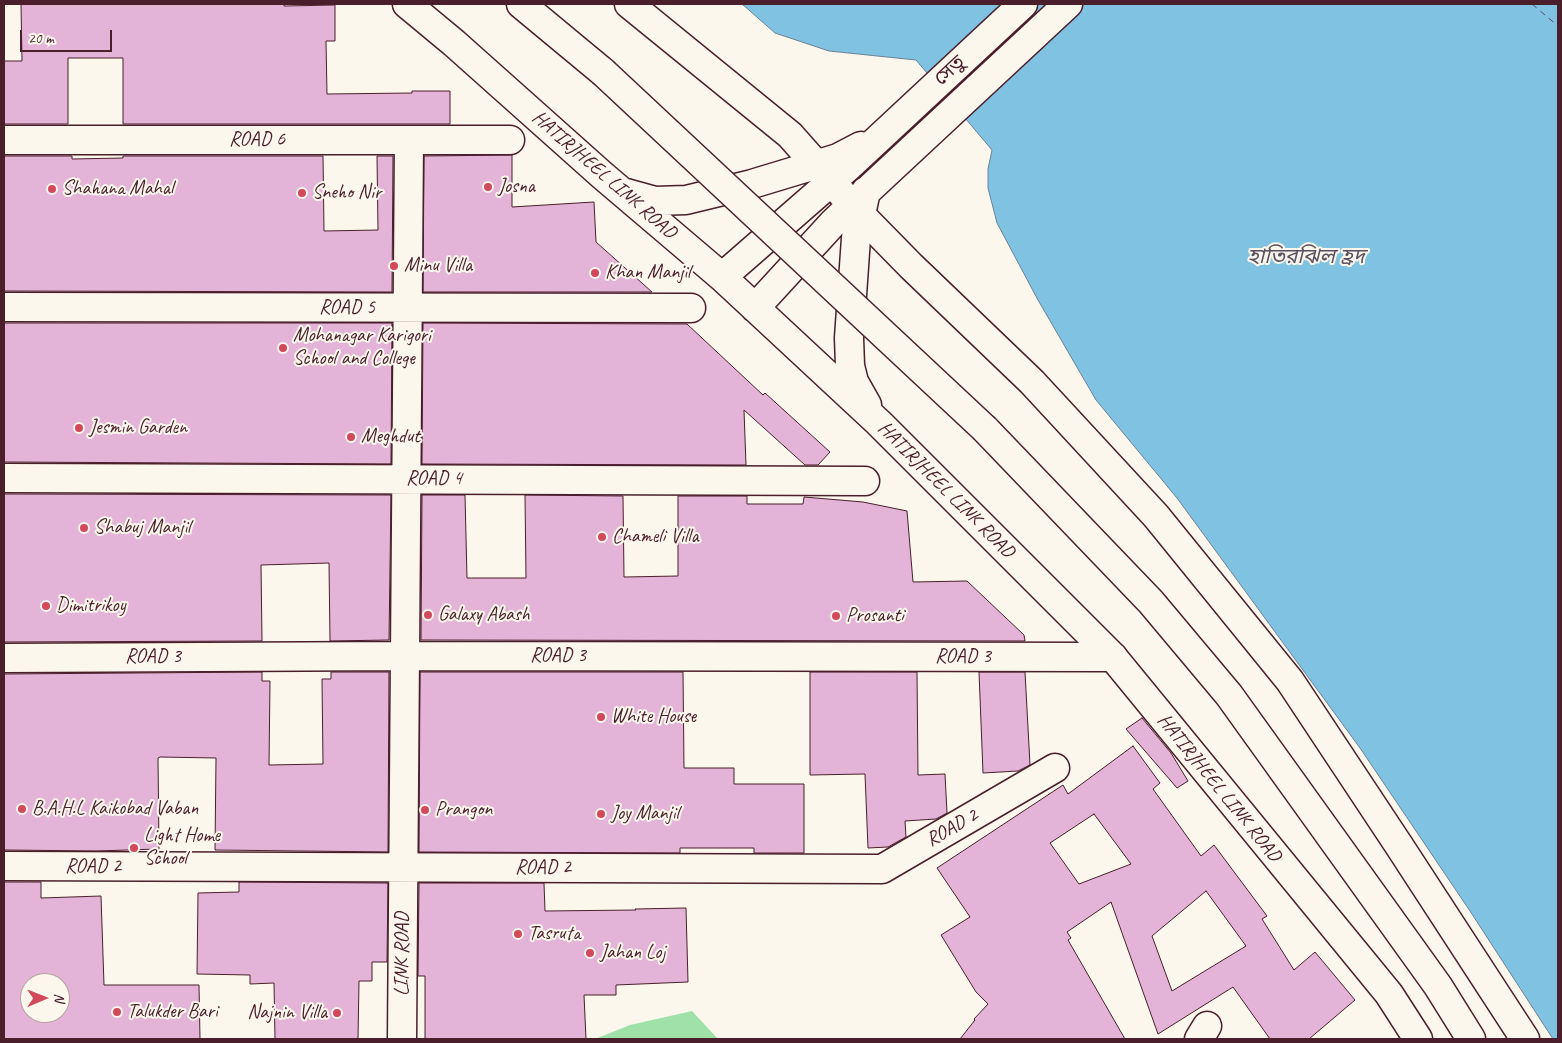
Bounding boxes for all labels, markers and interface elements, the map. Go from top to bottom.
scale bar [22,20,115,52]
text: 20 m [28,29,54,48]
street label: সেতু [929,51,971,91]
street label: HATIRJHEEL LINK ROAD [527,106,681,244]
street label: ROAD 6 [229,128,285,152]
place label: Josna [498,175,535,199]
place label: Shahana Mahal [62,177,173,201]
place label: Sneho Nir [312,181,381,205]
marker: Josna [482,181,494,193]
marker: Shahana Mahal [46,183,58,195]
marker: Sneho Nir [296,187,308,199]
water label: হাতিরঝিল হ্রদ [1247,244,1365,270]
place label: Minu Villa [404,254,472,278]
marker: Minu Villa [388,260,400,272]
place label: Khan Manjil [605,261,690,285]
marker: Khan Manjil [589,267,601,279]
street label: ROAD 5 [319,296,375,320]
place label: Mohanagar Karigori School and College [293,324,431,371]
marker: Mohanagar Karigori School and College [277,342,289,354]
place label: Jesmin Garden [89,416,187,440]
street label: HATIRJHEEL LINK ROAD [873,417,1019,563]
marker: Jesmin Garden [73,422,85,434]
place label: Meghdut [361,425,420,449]
marker: Meghdut [345,431,357,443]
street label: ROAD 4 [406,467,462,491]
place label: Shabuj Manjil [94,516,190,540]
marker: Shabuj Manjil [78,522,90,534]
place label: Chameli Villa [612,525,698,549]
marker: Chameli Villa [596,531,608,543]
place label: Dimitrikoy [56,594,125,618]
marker: Dimitrikoy [40,600,52,612]
place label: Galaxy Abash [438,603,530,627]
place label: Prosanti [846,604,904,628]
marker: Galaxy Abash [422,609,434,621]
marker: Prosanti [830,610,842,622]
street label: ROAD 3 [530,644,586,668]
street label: ROAD 3 [125,645,181,669]
street label: ROAD 3 [935,645,991,669]
place label: White House [611,705,696,729]
street label: HATIRJHEEL LINK ROAD [1152,709,1286,867]
marker: White House [595,711,607,723]
place label: B.A.H.L Kaikobad Vaban [32,797,198,821]
place label: Prangon [435,798,492,822]
place label: Joy Manjil [611,802,679,826]
marker: B.A.H.L Kaikobad Vaban [16,803,28,815]
marker: Prangon [419,804,431,816]
street label: ROAD 2 [922,804,982,852]
marker: Joy Manjil [595,808,607,820]
place label: Light Home School [144,824,220,871]
marker: Light Home School [128,842,140,854]
street label: ROAD 2 [65,855,121,879]
street label: ROAD 2 [515,856,571,880]
street label: LINK ROAD [391,912,415,996]
place label: Tasruta [528,922,580,946]
marker: Tasruta [512,928,524,940]
place label: Jahan Loj [600,941,665,965]
marker: Jahan Loj [584,947,596,959]
north arrow [20,973,70,1023]
text: N [51,993,68,1002]
place label: Talukder Bari [127,1000,218,1024]
place label: Najnin Villa [247,1001,327,1025]
marker: Talukder Bari [111,1006,123,1018]
marker: Najnin Villa [331,1007,343,1019]

